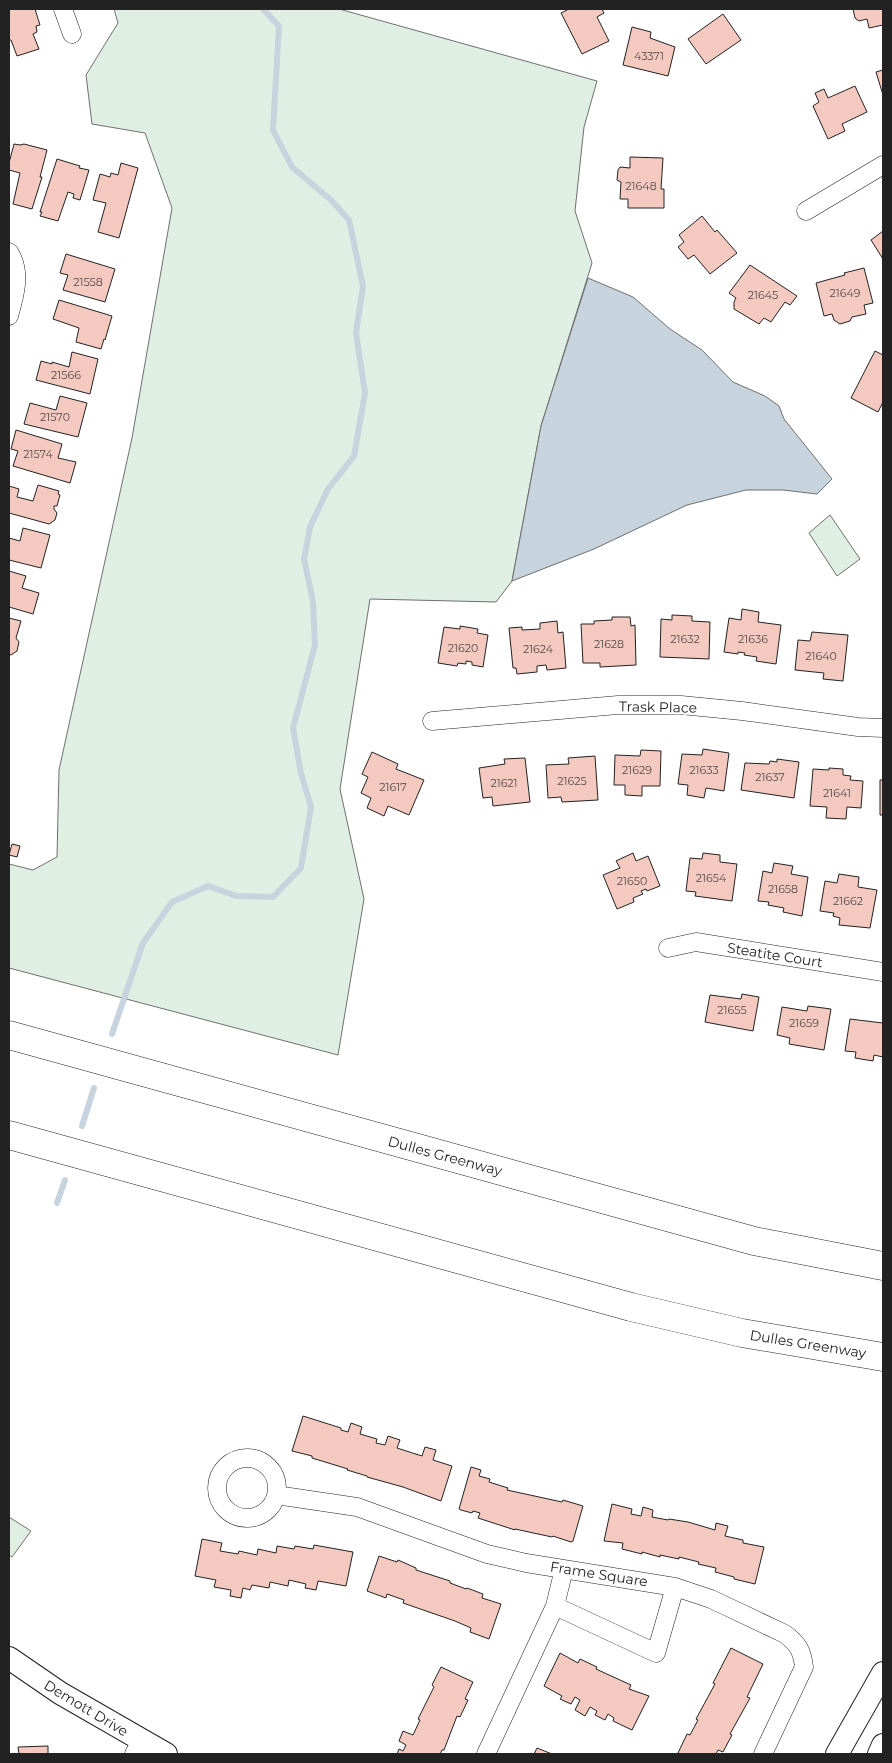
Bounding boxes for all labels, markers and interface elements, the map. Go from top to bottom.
house number: 43371 [634,49,664,63]
house number: 21648 [625,179,657,193]
house number: 21558 [73,275,103,289]
house number: 21649 [830,286,861,300]
house number: 21645 [748,288,778,302]
house number: 21566 [51,368,81,382]
house number: 21570 [40,410,70,424]
house number: 21574 [23,447,53,461]
house number: 21632 [670,632,700,646]
house number: 21636 [738,632,768,646]
house number: 21628 [594,637,624,651]
house number: 21620 [448,641,478,655]
house number: 21624 [523,642,554,656]
house number: 21640 [805,649,837,663]
street label: Trask Place [619,697,697,717]
house number: 21629 [622,763,652,777]
house number: 21633 [689,763,719,777]
house number: 21637 [755,770,785,784]
house number: 21625 [557,774,587,788]
house number: 21621 [490,776,518,790]
house number: 21617 [379,780,407,794]
house number: 21641 [823,786,851,800]
house number: 21654 [696,871,727,885]
house number: 21650 [617,874,647,888]
house number: 21658 [768,882,798,896]
house number: 21662 [833,894,863,908]
street label: Steatite Court [726,939,824,972]
house number: 21655 [717,1003,747,1017]
house number: 21659 [789,1016,819,1030]
street label: Dulles Greenway [386,1132,504,1180]
street label: Dulles Greenway [749,1326,868,1362]
street label: Frame Square [549,1557,649,1591]
street label: Demott Drive [41,1676,131,1740]

